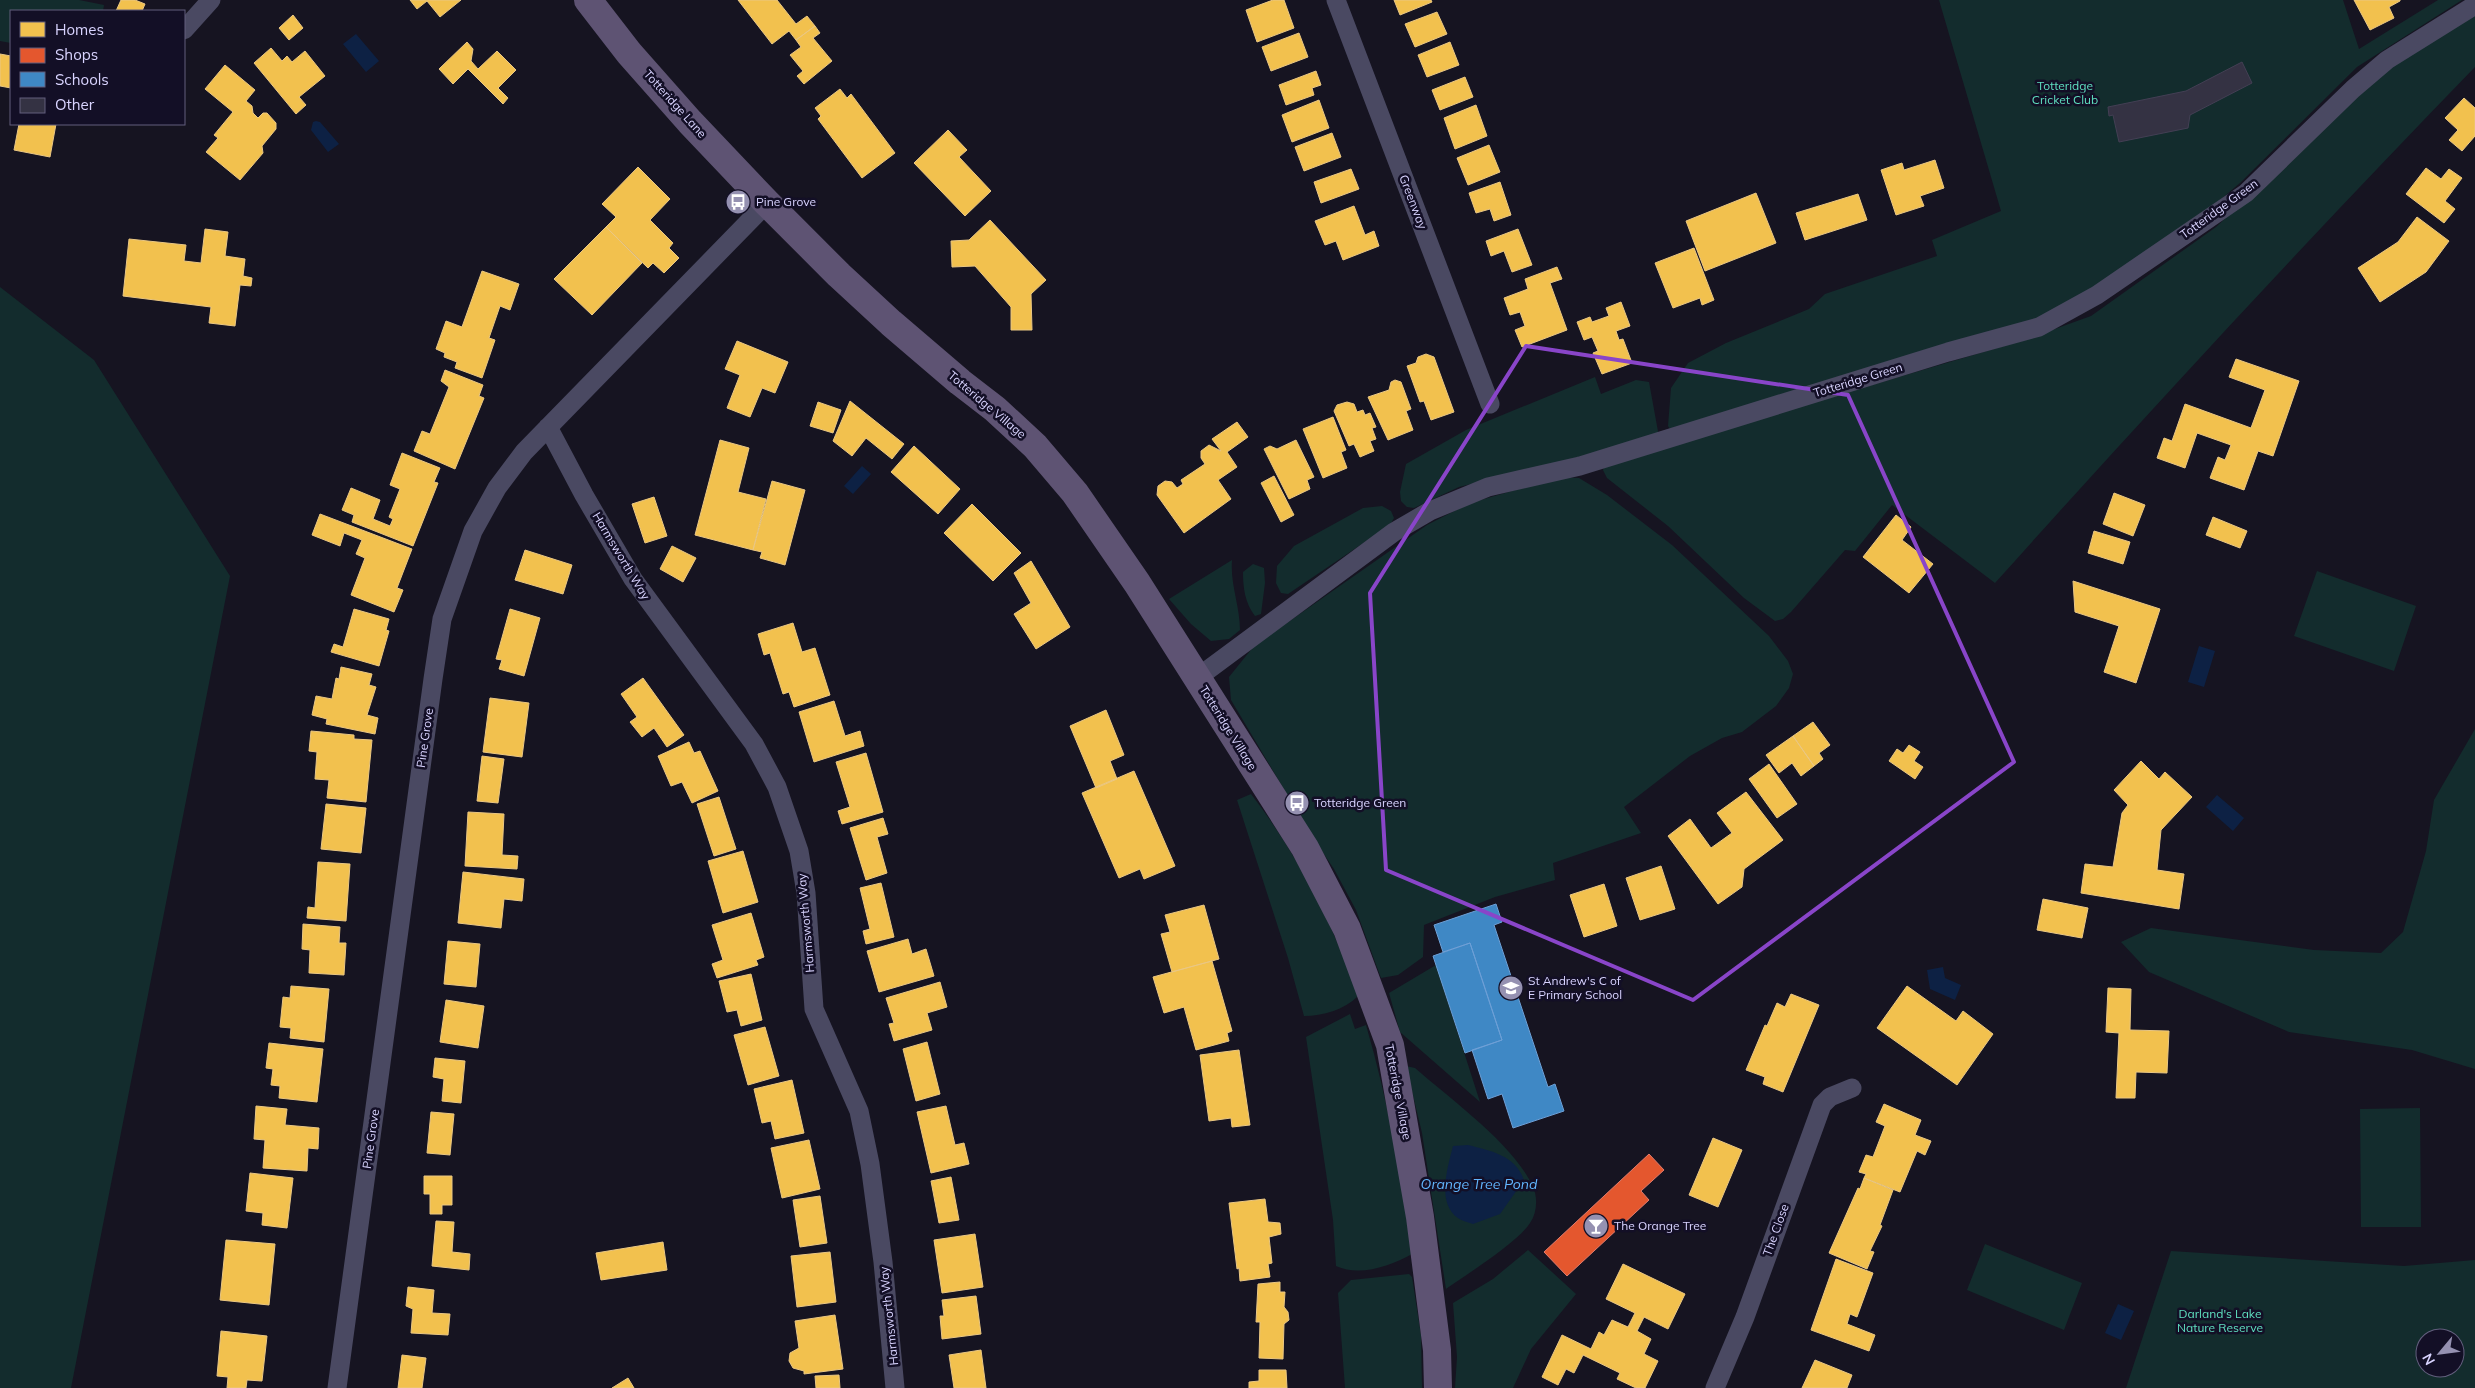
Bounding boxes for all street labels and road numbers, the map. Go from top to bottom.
street label: Totteridge Lane [641,67,710,141]
street label: Greenway [1396,173,1431,232]
street label: Totteridge Green [2177,175,2260,242]
street label: Totteridge Green [1812,359,1904,400]
street label: Totteridge Village [945,368,1029,442]
street label: Harmsworth Way [589,509,654,603]
street label: Totteridge Village [1196,683,1261,773]
street label: Pine Grove [413,707,436,769]
street label: Harmsworth Way [794,872,817,973]
street label: Totteridge Village [1382,1043,1415,1141]
street label: Pine Grove [359,1108,382,1170]
street label: The Close [1759,1202,1792,1258]
street label: Harmsworth Way [876,1265,901,1366]

